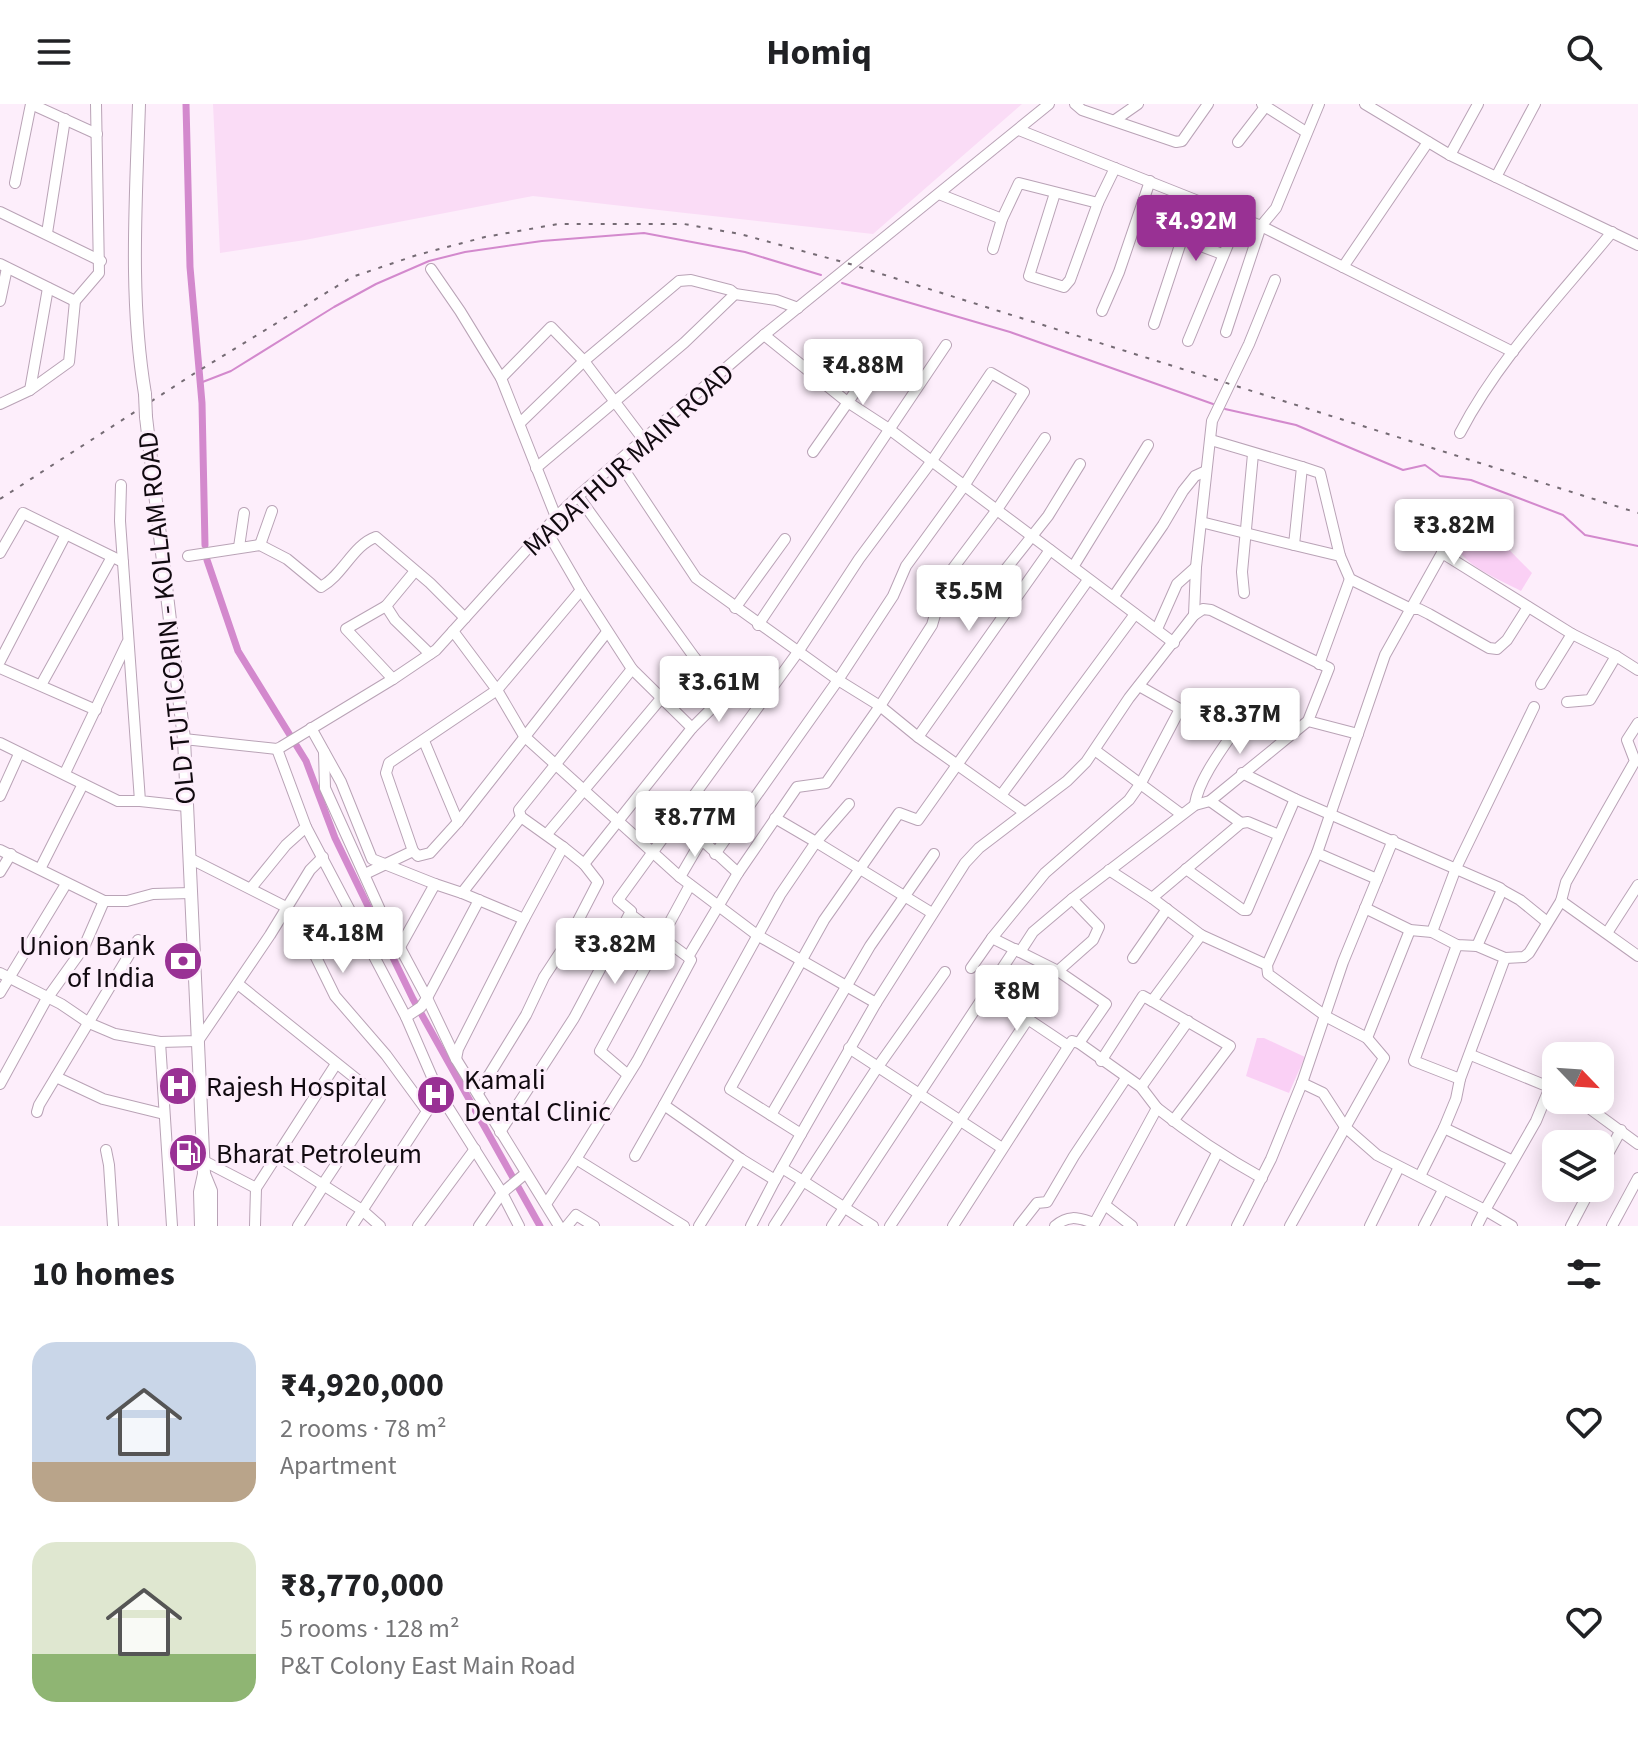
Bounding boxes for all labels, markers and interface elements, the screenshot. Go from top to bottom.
text: Homiq [766,27,872,78]
icon: menu [32,30,76,74]
icon: search [1562,30,1606,74]
pin: ₹4.92M [1131,195,1261,263]
text: ₹4.92M [1155,202,1237,239]
pin: ₹4.88M [798,339,928,407]
text: ₹4.88M [822,346,904,383]
street label: MADATHUR MAIN ROAD [514,354,743,566]
street label: OLD TUTICORIN - KOLLAM ROAD [128,429,206,806]
pin: ₹3.82M [1389,499,1519,567]
text: ₹3.82M [1413,506,1495,543]
pin: ₹5.5M [913,565,1025,633]
text: ₹5.5M [935,572,1003,609]
pin: ₹3.61M [654,656,784,724]
text: ₹3.61M [678,663,760,700]
pin: ₹8.37M [1175,688,1305,756]
text: ₹8.37M [1199,695,1281,732]
pin: ₹8.77M [630,791,760,859]
text: ₹8.77M [654,798,736,835]
pin: ₹4.18M [278,907,408,975]
text: ₹4.18M [302,914,384,951]
pin: ₹3.82M [550,918,680,986]
text: ₹3.82M [574,925,656,962]
place label: Union Bank of India [19,926,155,998]
bank icon: Union Bank of India [162,940,204,982]
pin: ₹8M [978,965,1056,1033]
text: ₹8M [993,972,1041,1009]
north arrow [1542,1042,1614,1114]
map controls [1542,1042,1614,1202]
place label: Kamali Dental Clinic [464,1060,611,1132]
hospital icon: Rajesh Hospital [157,1065,199,1107]
place label: Rajesh Hospital [206,1067,387,1107]
hospital icon: Kamali Dental Clinic [415,1074,457,1116]
button: layers [1542,1130,1614,1202]
fuel station icon: Bharat Petroleum [167,1132,209,1174]
place label: Bharat Petroleum [216,1134,422,1174]
text: 10 homes [32,1250,175,1299]
icon: filters [1562,1252,1606,1296]
text: ₹4,920,000 [280,1361,444,1410]
icon: home [96,1374,192,1470]
icon: heart [1562,1400,1606,1444]
text: 2 rooms · 78 m² [280,1410,447,1447]
text: Apartment [280,1447,397,1484]
text: ₹8,770,000 [280,1561,444,1610]
icon: home [96,1574,192,1670]
icon: heart [1562,1600,1606,1644]
text: 5 rooms · 128 m² [280,1610,459,1647]
text: P&T Colony East Main Road [280,1647,576,1684]

